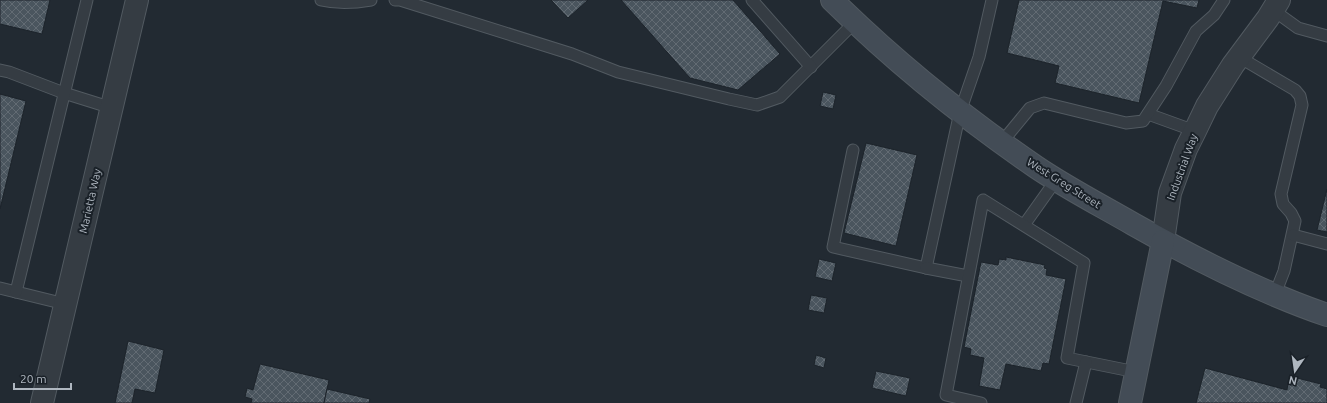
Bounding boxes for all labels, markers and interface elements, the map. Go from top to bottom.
street label: Industrial Way [1164,132,1200,202]
street label: West Greg Street [1025,155,1104,211]
street label: Marietta Way [77,167,103,234]
north arrow [1275,351,1315,391]
scale bar [14,365,71,391]
text: 20 m [20,372,47,385]
text: N [1287,374,1298,388]

